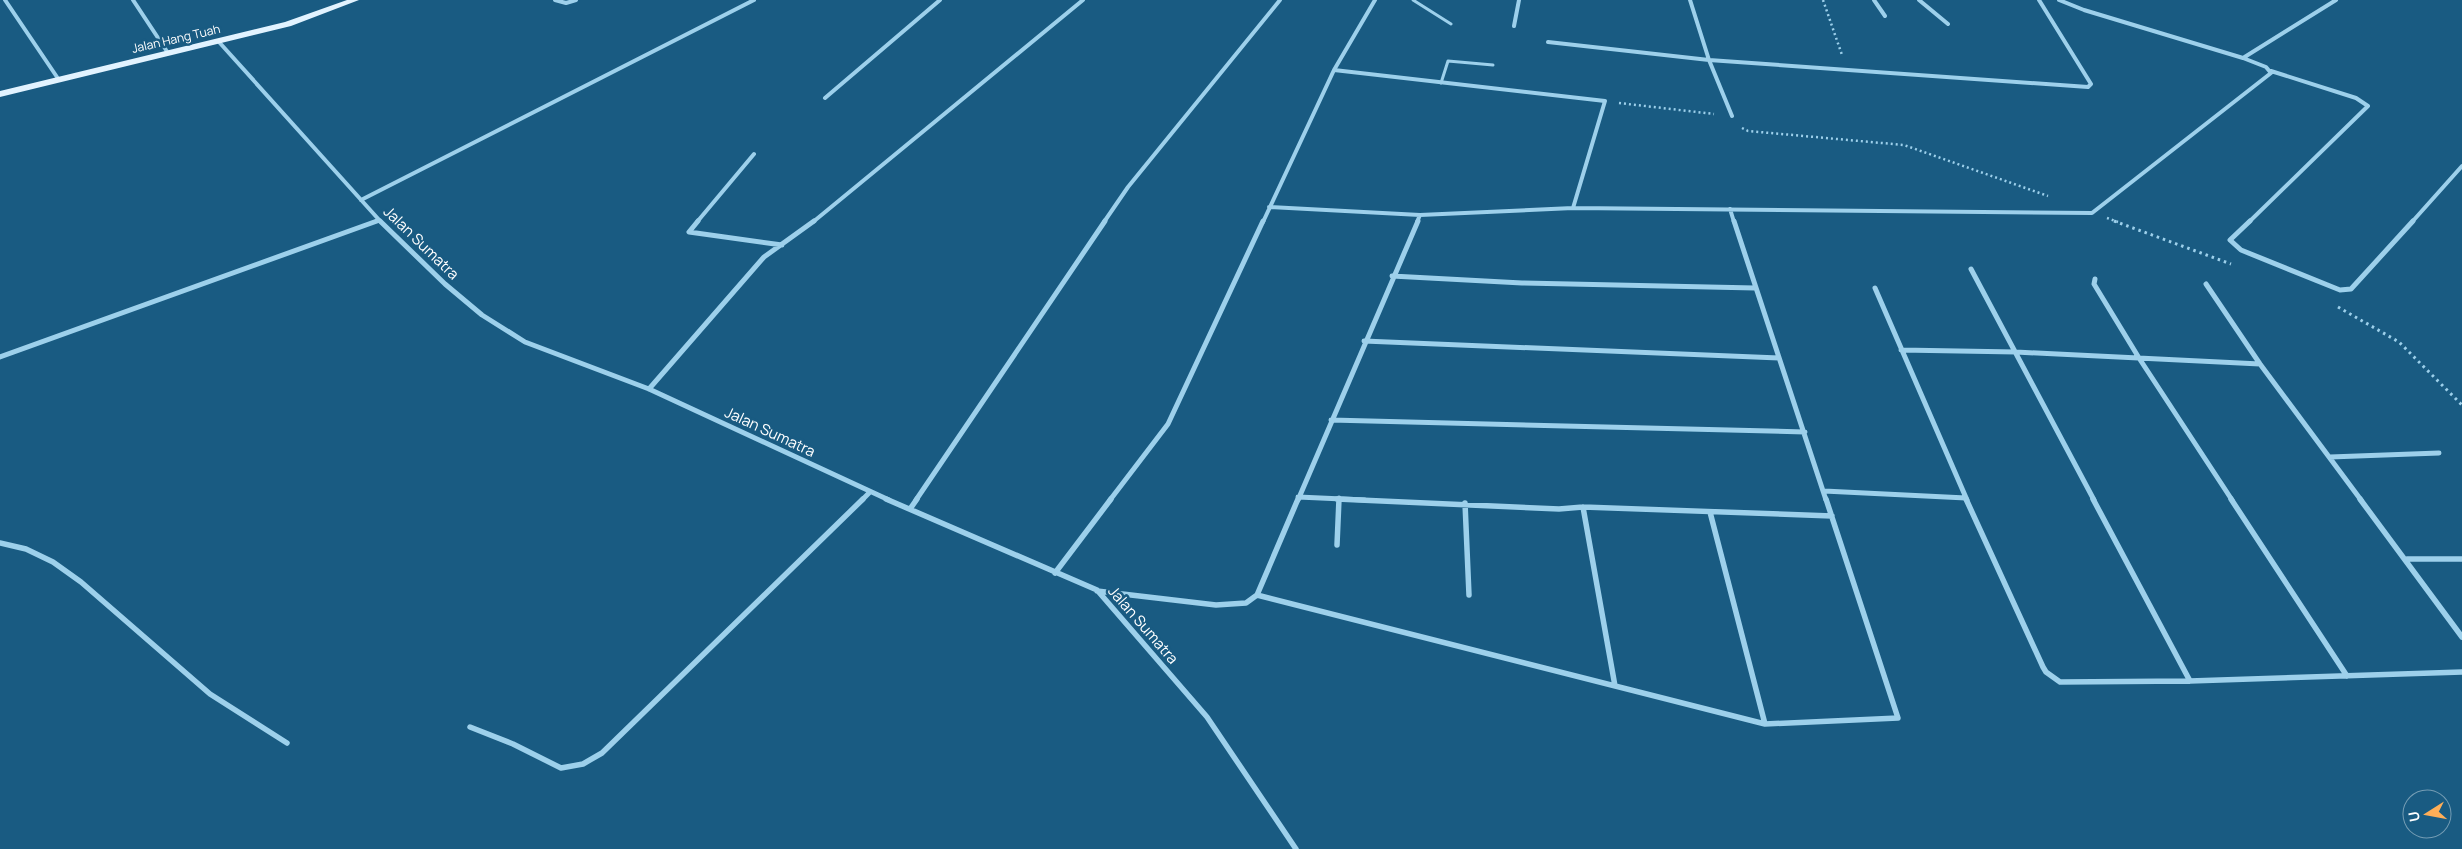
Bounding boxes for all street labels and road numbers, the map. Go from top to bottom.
street label: Jalan Hang Tuah [130,20,222,57]
street label: Jalan Sumatra [379,201,464,284]
street label: Jalan Sumatra [722,401,819,462]
street label: Jalan Sumatra [1103,581,1183,668]

